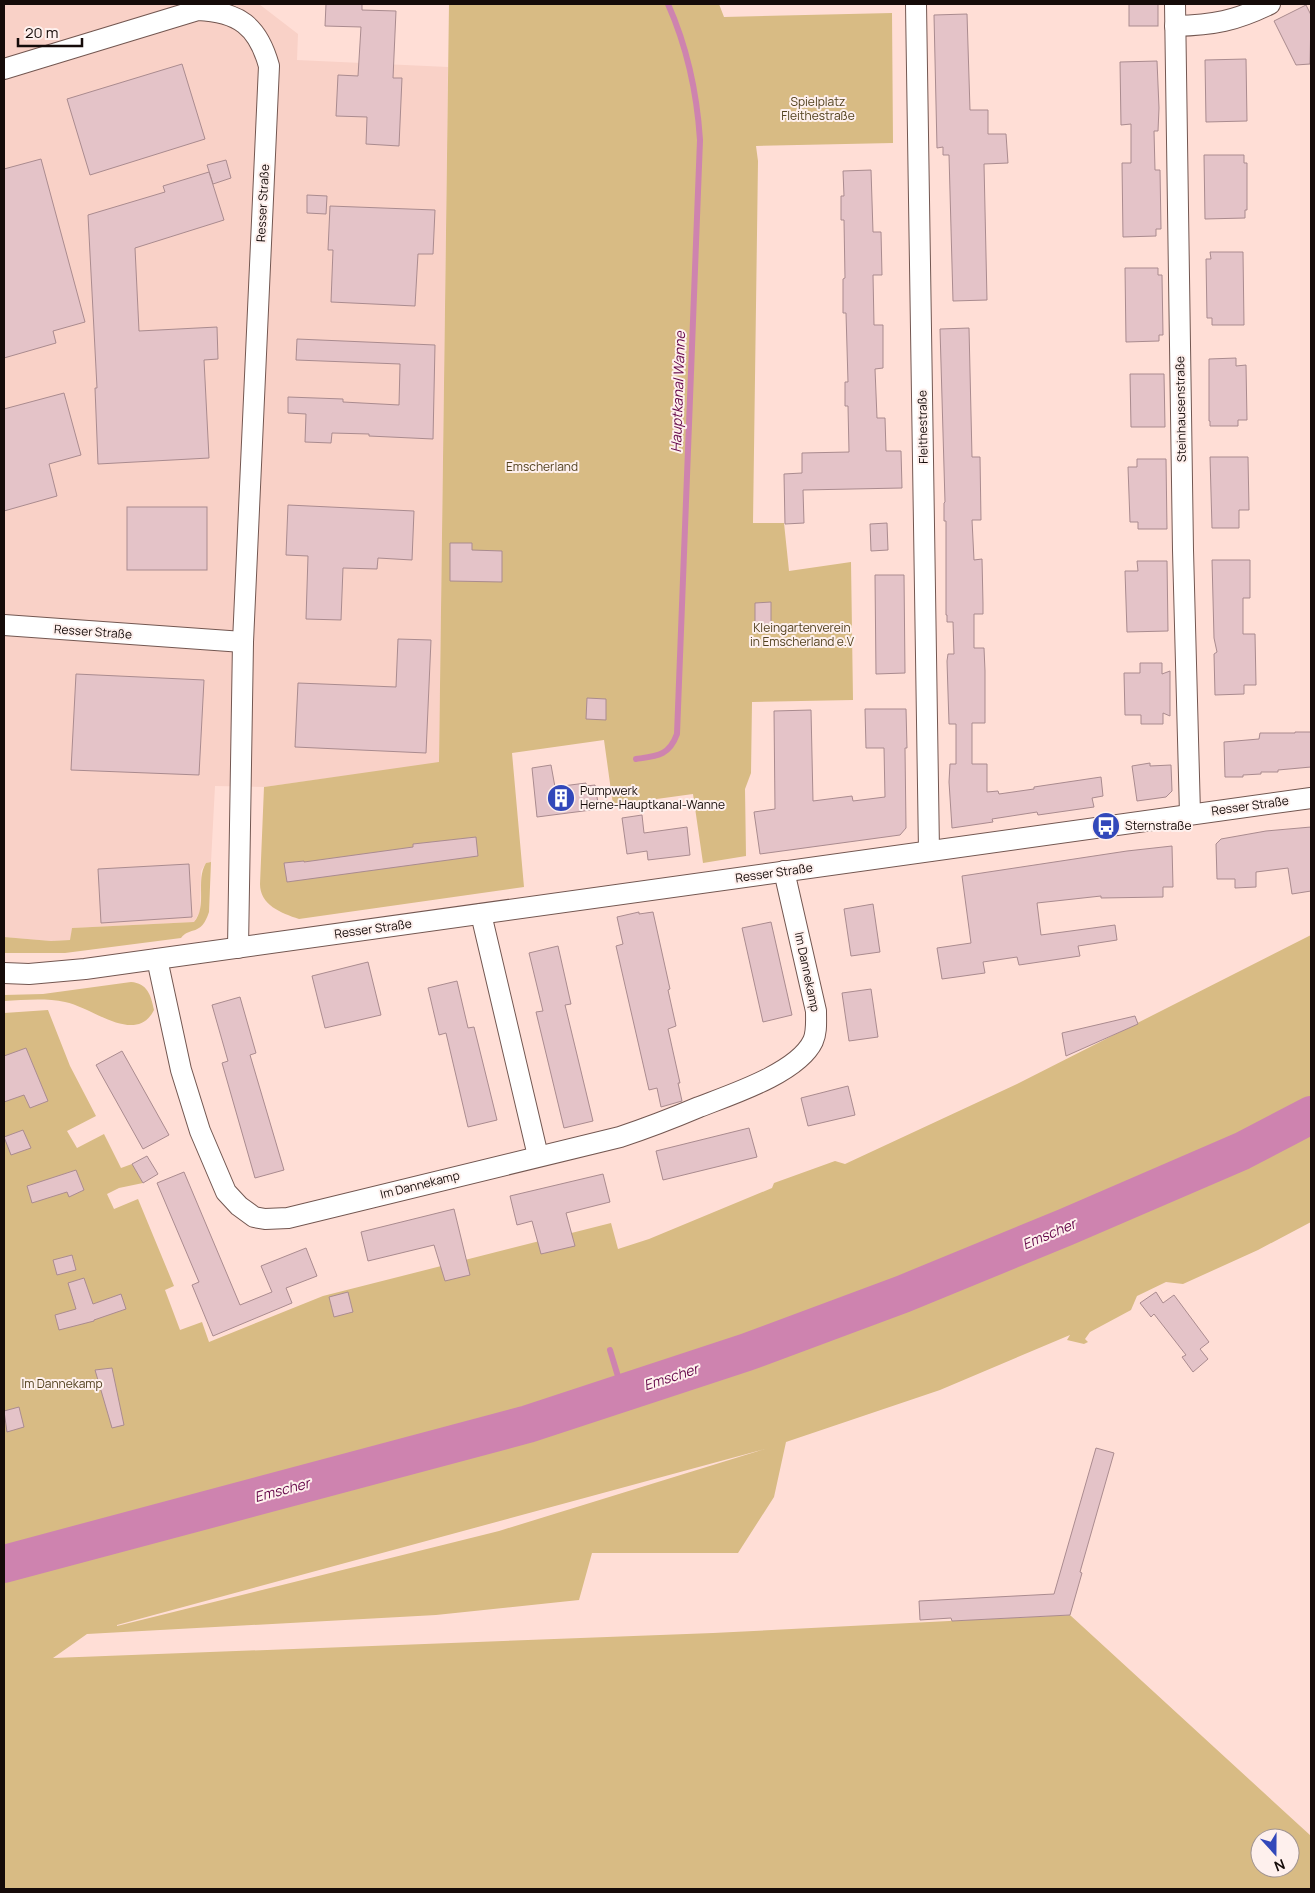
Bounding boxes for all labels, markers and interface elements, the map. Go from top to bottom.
scale bar [18,15,81,47]
text: 20 m [25,22,58,43]
park label: Spielplatz Fleithestraße [781,93,855,124]
street label: Resser Straße [252,164,273,242]
water label: Hauptkanal Wanne [666,330,689,453]
street label: Steinhausenstraße [1171,356,1190,462]
street label: Fleithestraße [913,390,932,464]
park label: Emscherland [506,458,578,475]
park label: Kleingartenverein in Emscherland e.V [750,619,855,650]
street label: Resser Straße [53,620,133,643]
place label: Pumpwerk Herne-Hauptkanal-Wanne [580,782,725,813]
building icon: Pumpwerk Herne-Hauptkanal-Wanne [546,783,576,813]
street label: Resser Straße [1210,792,1290,819]
bus stop icon: Sternstraße [1091,811,1121,841]
place label: Sternstraße [1125,817,1192,834]
street label: Resser Straße [734,859,814,886]
street label: Resser Straße [333,915,413,942]
street label: Im Dannekamp [791,930,824,1013]
street label: Im Dannekamp [378,1166,461,1203]
water label: Emscher [1019,1213,1080,1253]
water label: Emscher [641,1358,703,1394]
park label: Im Dannekamp [21,1375,103,1392]
water label: Emscher [252,1473,314,1506]
north arrow [1250,1828,1300,1878]
text: N [1272,1855,1288,1876]

